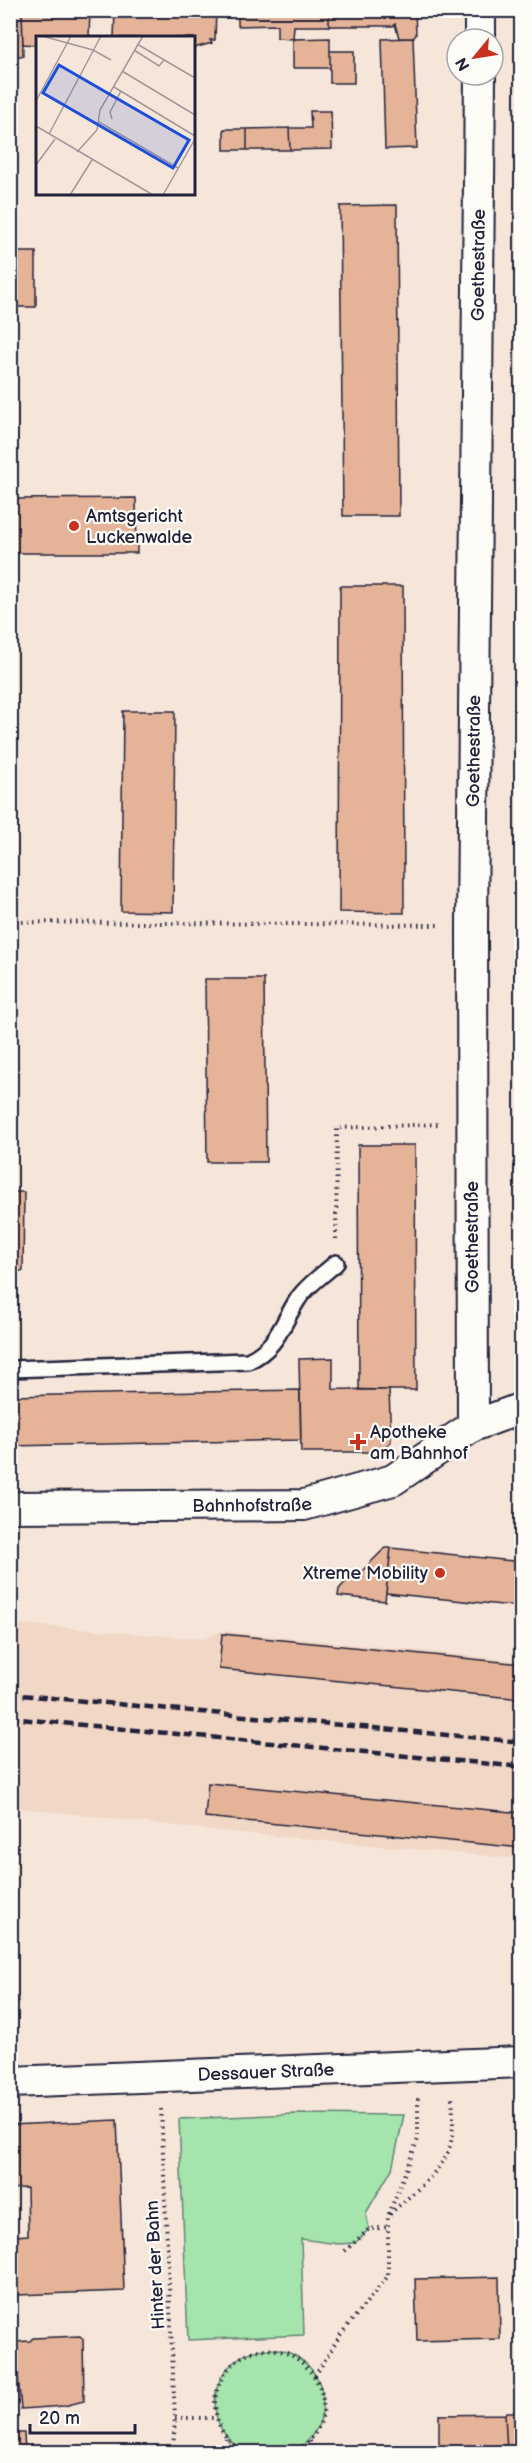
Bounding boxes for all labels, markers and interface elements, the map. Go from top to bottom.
north arrow [445,27,505,87]
inset map [36,36,195,195]
text: N [452,54,475,74]
street label: Goethestraße [468,209,490,321]
place label: Amtsgericht Luckenwalde [86,506,192,548]
marker: Amtsgericht Luckenwalde [67,519,81,533]
street label: Goethestraße [463,695,485,807]
street label: Goethestraße [462,1181,483,1293]
place label: Apotheke am Bahnhof [370,1422,469,1464]
marker: Apotheke am Bahnhof [351,1435,365,1449]
street label: Bahnhofstraße [192,1493,315,1517]
place label: Xtreme Mobility [302,1563,429,1584]
marker: Xtreme Mobility [433,1566,447,1580]
street label: Dessauer Straße [197,2059,335,2086]
street label: Hinter der Bahn [142,2200,169,2330]
scale bar [30,2397,135,2435]
text: 20 m [39,2408,80,2429]

